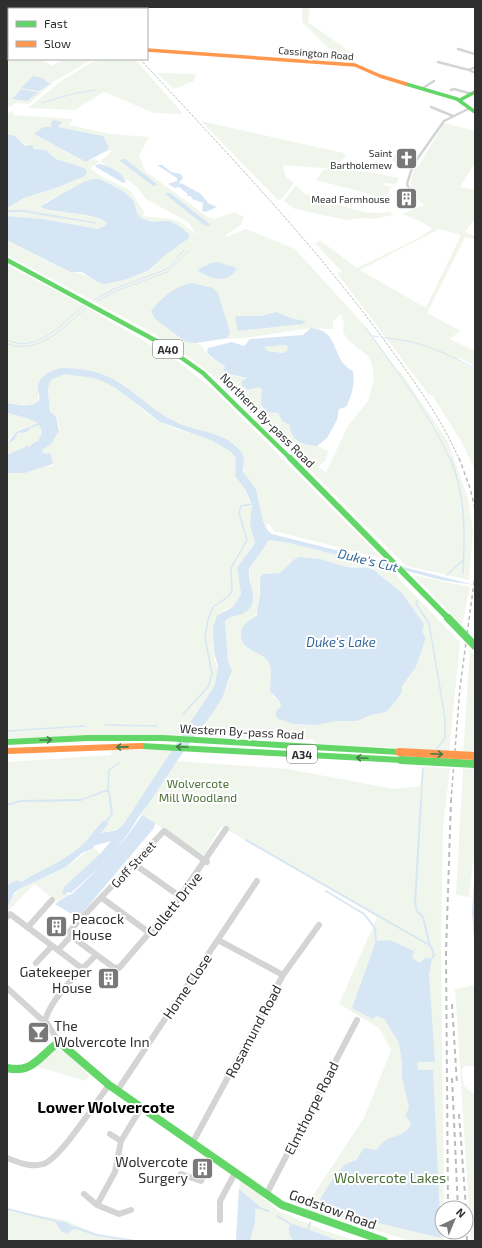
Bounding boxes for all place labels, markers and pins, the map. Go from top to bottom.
church icon: Saint Bartholemew [394,146,420,172]
place label: Saint Bartholemew [330,147,392,171]
building icon: Mead Farmhouse [393,186,419,212]
place label: Mead Farmhouse [311,193,390,205]
place label: Peacock House [72,910,124,943]
building icon: Peacock House [43,913,69,939]
place label: Gatekeeper House [19,963,92,996]
building icon: Gatekeeper House [95,966,121,992]
place label: The Wolvercote Inn [54,1017,150,1050]
bar icon: The Wolvercote Inn [26,1020,52,1046]
place label: Wolvercote Surgery [115,1153,189,1186]
building icon: Wolvercote Surgery [190,1156,216,1182]

